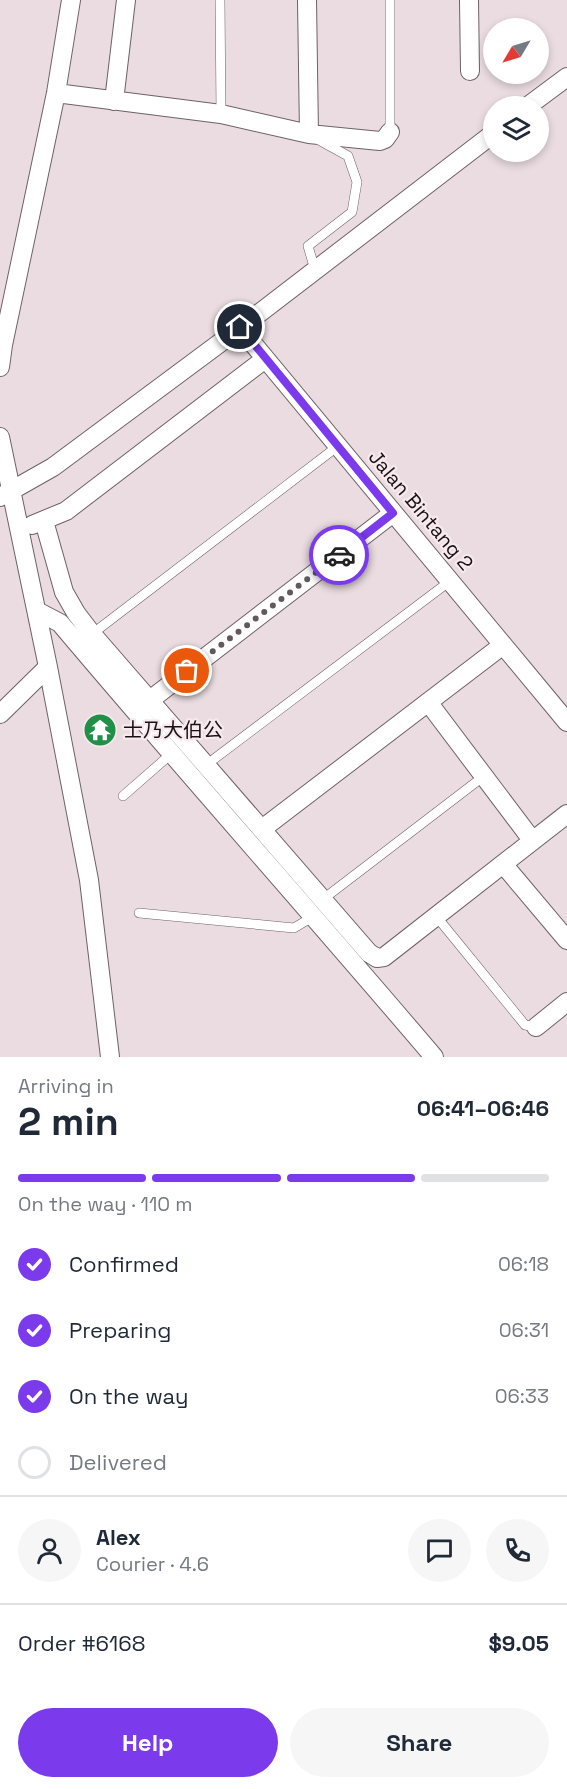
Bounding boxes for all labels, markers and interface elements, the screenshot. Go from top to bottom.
north arrow [483,18,549,84]
map controls [483,18,549,162]
button: layers [483,96,549,162]
pin [214,301,265,352]
icon: home [223,310,256,343]
street label: Jalan Bintang 2 [363,444,479,576]
courier [309,525,369,585]
icon: car [323,539,356,572]
pin [161,645,212,696]
icon: bag [170,654,203,687]
temple icon: 士乃大伯公 [82,712,118,748]
place label: 士乃大伯公 [123,717,223,743]
text: Arriving in [18,1073,114,1099]
text: 06:41–06:46 [417,1094,549,1122]
text: 2 min [18,1097,119,1146]
text: On the way · 110 m [18,1191,192,1217]
icon: check [18,1248,51,1281]
text: Confirmed [69,1250,179,1278]
text: 06:18 [498,1251,549,1277]
icon: check [18,1314,51,1347]
text: Preparing [69,1316,171,1344]
text: 06:31 [499,1317,549,1343]
icon: check [18,1380,51,1413]
text: On the way [69,1382,188,1410]
text: 06:33 [495,1383,549,1409]
text: Delivered [69,1448,167,1476]
button: person [18,1519,81,1582]
button: chat [408,1519,471,1582]
button: phone [486,1519,549,1582]
text: Alex [96,1523,141,1551]
text: Courier · 4.6 [96,1551,209,1577]
text: Order #6168 [18,1629,145,1657]
text: $9.05 [489,1629,549,1657]
button: Help [18,1708,278,1777]
button: Share [290,1708,549,1777]

